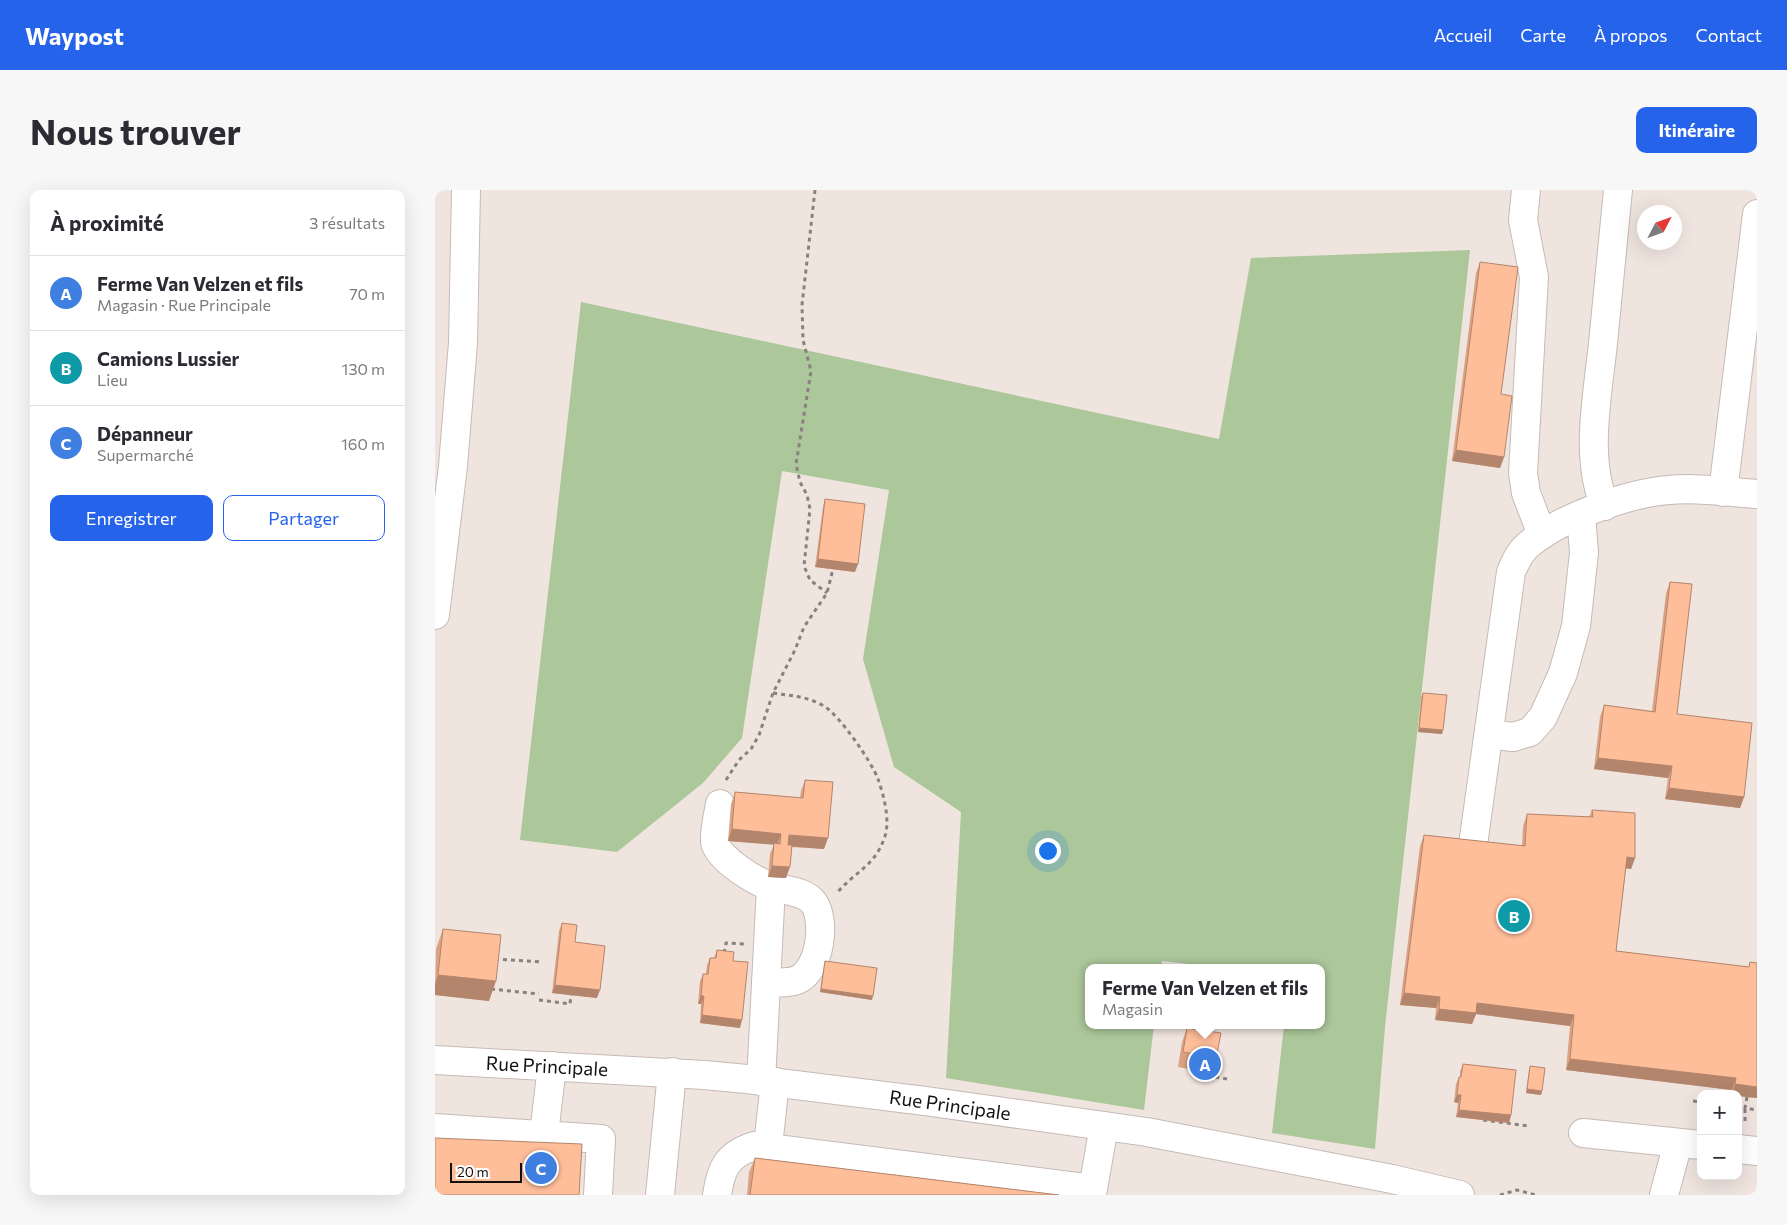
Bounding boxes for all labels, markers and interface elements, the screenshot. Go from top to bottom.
text: Waypost [25,21,124,50]
text: Accueil [1434,24,1492,46]
text: Carte [1520,24,1566,46]
text: À propos [1594,24,1668,46]
text: Contact [1696,24,1762,46]
button: Itinéraire [1636,107,1757,153]
text: Nous trouver [30,109,241,152]
north arrow [1637,205,1682,250]
text: À proximité [50,210,164,235]
text: 3 résultats [309,213,385,232]
text: Ferme Van Velzen et fils [97,272,303,295]
text: A [60,284,72,303]
text: 70 m [349,284,385,303]
text: Magasin · Rue Principale [97,295,271,314]
text: Camions Lussier [97,347,239,370]
text: B [61,359,71,378]
text: 130 m [342,359,385,378]
text: Lieu [97,370,128,389]
text: Dépanneur [97,422,193,445]
text: C [61,434,71,453]
text: 160 m [341,434,385,453]
text: Supermarché [97,445,194,464]
button: Enregistrer [50,495,213,541]
button: Partager [223,495,385,541]
your location [1035,838,1061,864]
pin: B [1498,897,1530,935]
popup [1085,964,1325,1029]
text: Ferme Van Velzen et fils [1102,976,1308,999]
text: Magasin [1102,999,1163,1018]
pin: A [1189,1045,1221,1083]
street label: Rue Principale [485,1051,609,1080]
street label: Rue Principale [888,1085,1012,1124]
map controls [1697,1090,1742,1180]
button: + [1697,1090,1742,1135]
button: − [1697,1135,1742,1180]
pin: C [525,1149,557,1187]
scale bar [450,1160,523,1183]
text: 20 m [457,1163,489,1180]

